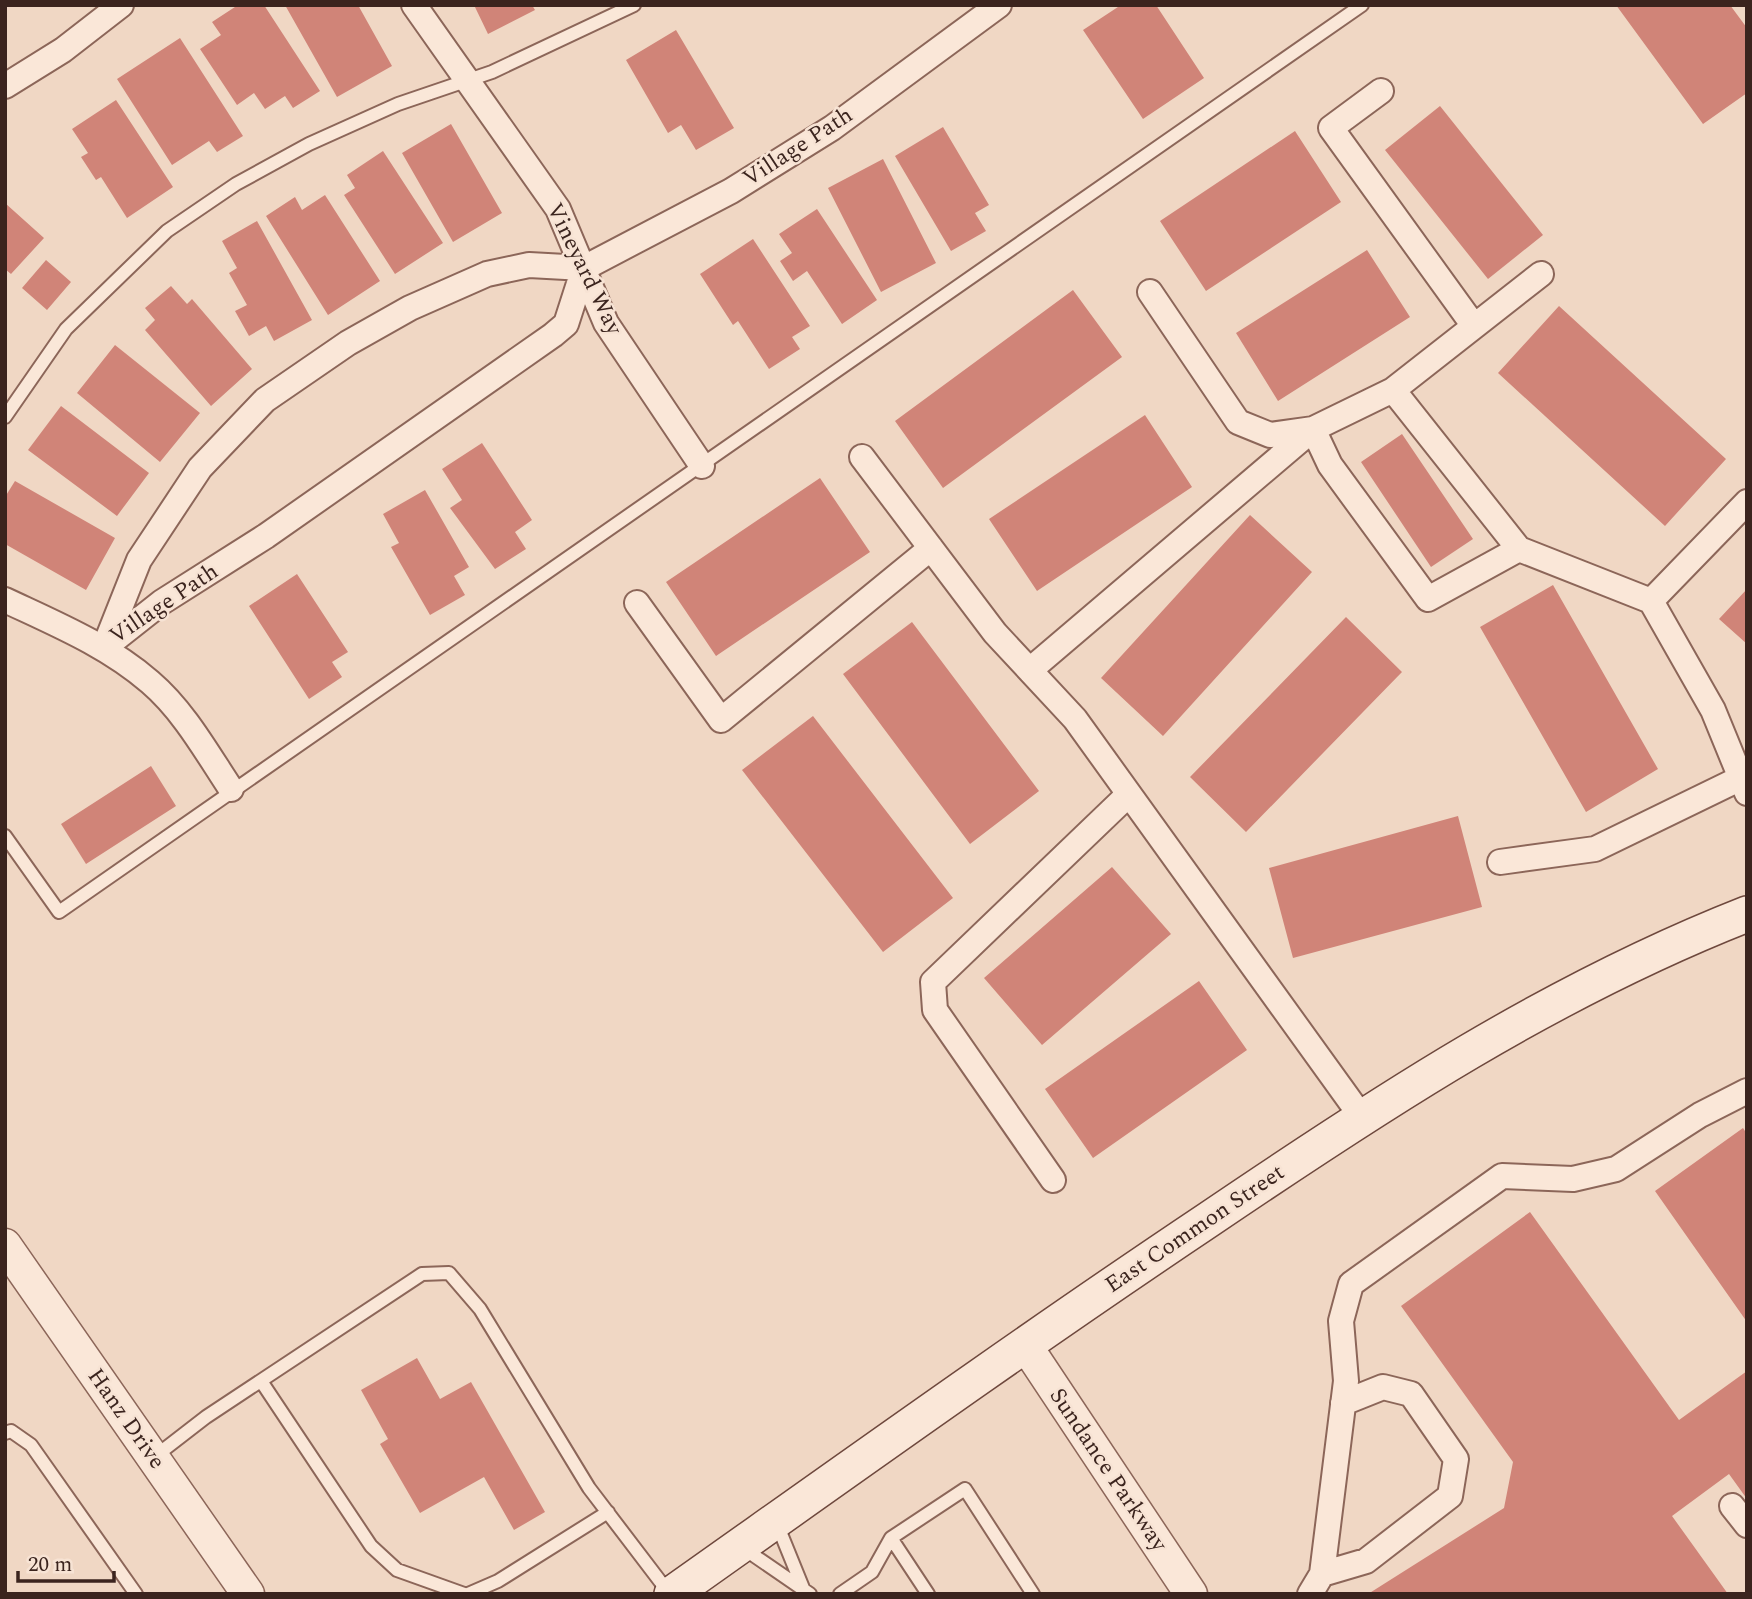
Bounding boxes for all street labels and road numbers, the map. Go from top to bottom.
street label: Village Path [736,98,860,196]
street label: Vineyard Way [537,197,631,342]
street label: Village Path [102,555,226,653]
street label: East Common Street [1098,1156,1292,1302]
street label: Hanz Drive [78,1361,174,1477]
street label: Sundance Parkway [1040,1381,1176,1560]

